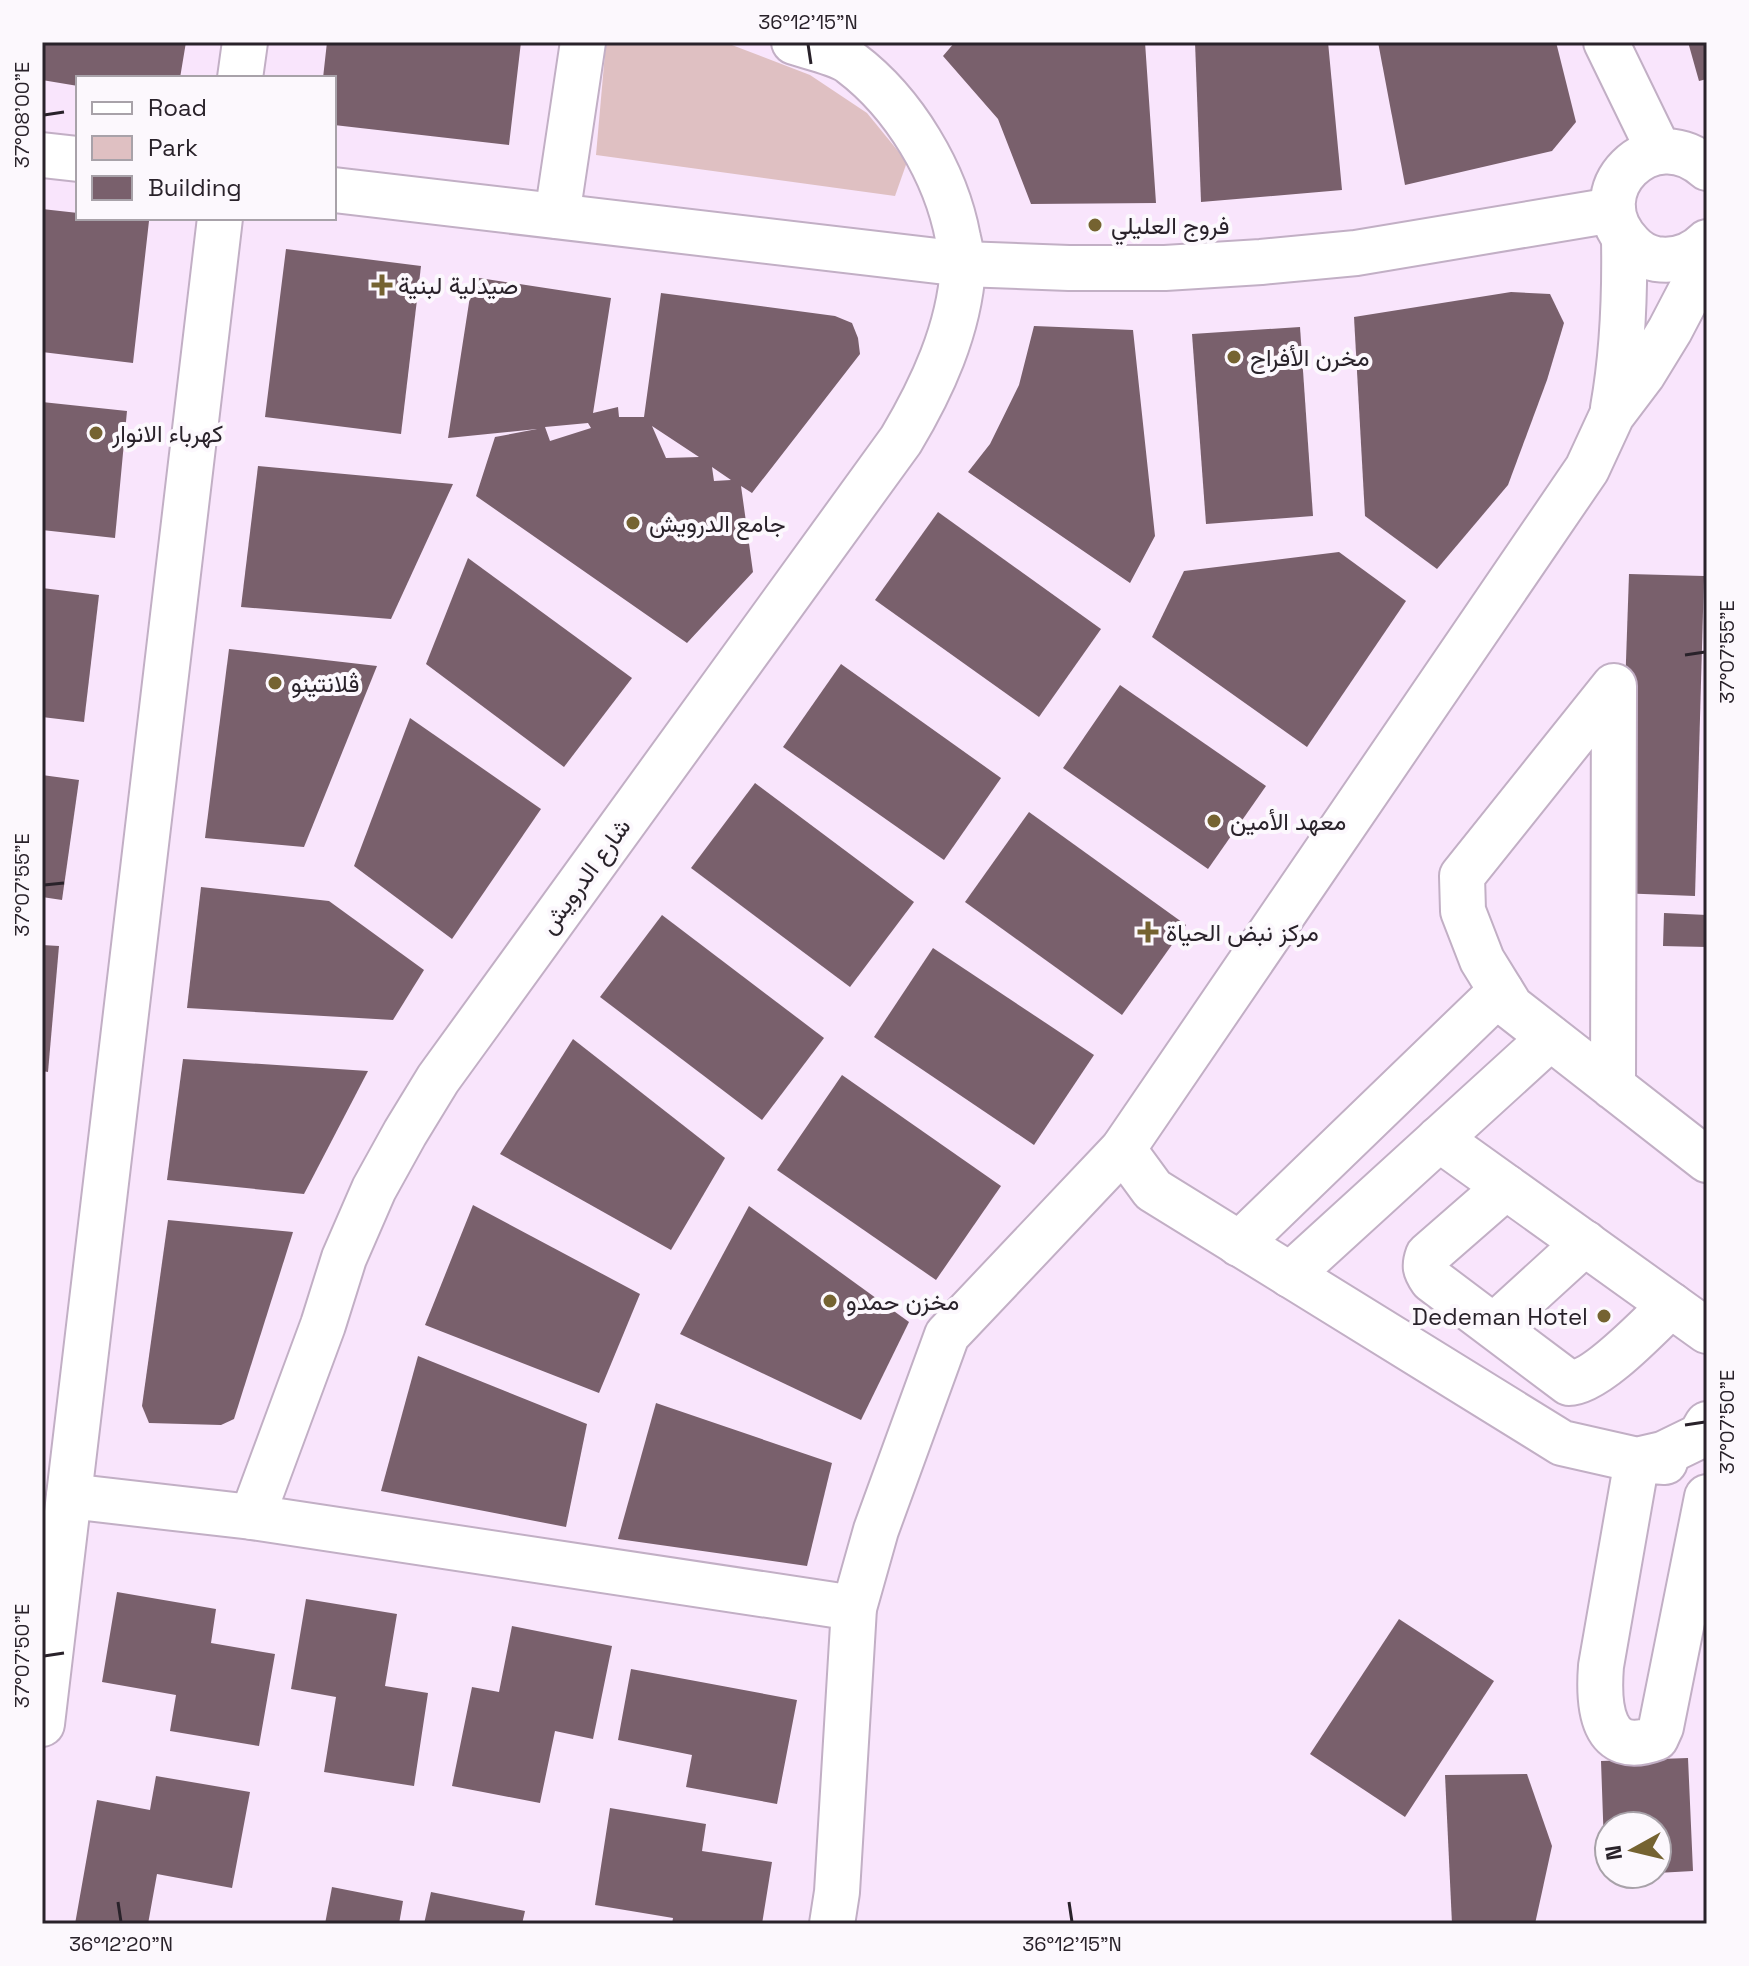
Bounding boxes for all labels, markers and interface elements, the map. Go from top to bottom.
text: 36°12'15"N [758,9,858,35]
text: 37°08'00"E [9,62,35,168]
legend [76,76,336,220]
text: Road [148,92,207,123]
text: Park [148,132,198,163]
text: Building [148,172,242,203]
place label: فروج العليلي [1111,210,1230,245]
marker: فروج العليلي [1086,216,1104,234]
place label: صيدلية لبنية [398,270,518,301]
marker: صيدلية لبنية [373,276,391,294]
place label: مخرن الأفراح [1250,342,1370,374]
marker: مخرن الأفراح [1225,348,1243,366]
place label: كهرباء الانوار [111,418,223,449]
marker: كهرباء الانوار [87,424,105,442]
place label: جامع الدرويش [649,508,786,541]
marker: جامع الدرويش [624,514,642,532]
text: 37°07'55"E [1714,600,1740,704]
place label: ڤلانتينو [291,668,359,699]
marker: ڤلانتينو [266,674,284,692]
place label: معهد الأمين [1230,806,1346,837]
street label: شارع الدرويش [533,812,638,940]
marker: معهد الأمين [1205,812,1223,830]
text: 37°07'55"E [9,833,35,937]
place label: مركز نبض الحياة [1166,917,1319,948]
marker: مركز نبض الحياة [1137,921,1159,943]
place label: مخزن حمدو [846,1286,959,1317]
marker: مخزن حمدو [821,1292,839,1310]
place label: Dedeman Hotel [1412,1301,1588,1332]
marker: Dedeman Hotel [1595,1307,1613,1325]
text: 37°07'50"E [1714,1370,1740,1474]
text: 37°07'50"E [9,1604,35,1708]
north arrow [1593,1810,1673,1890]
text: N [1598,1844,1628,1862]
text: 36°12'20"N [69,1931,173,1957]
text: 36°12'15"N [1022,1931,1122,1957]

